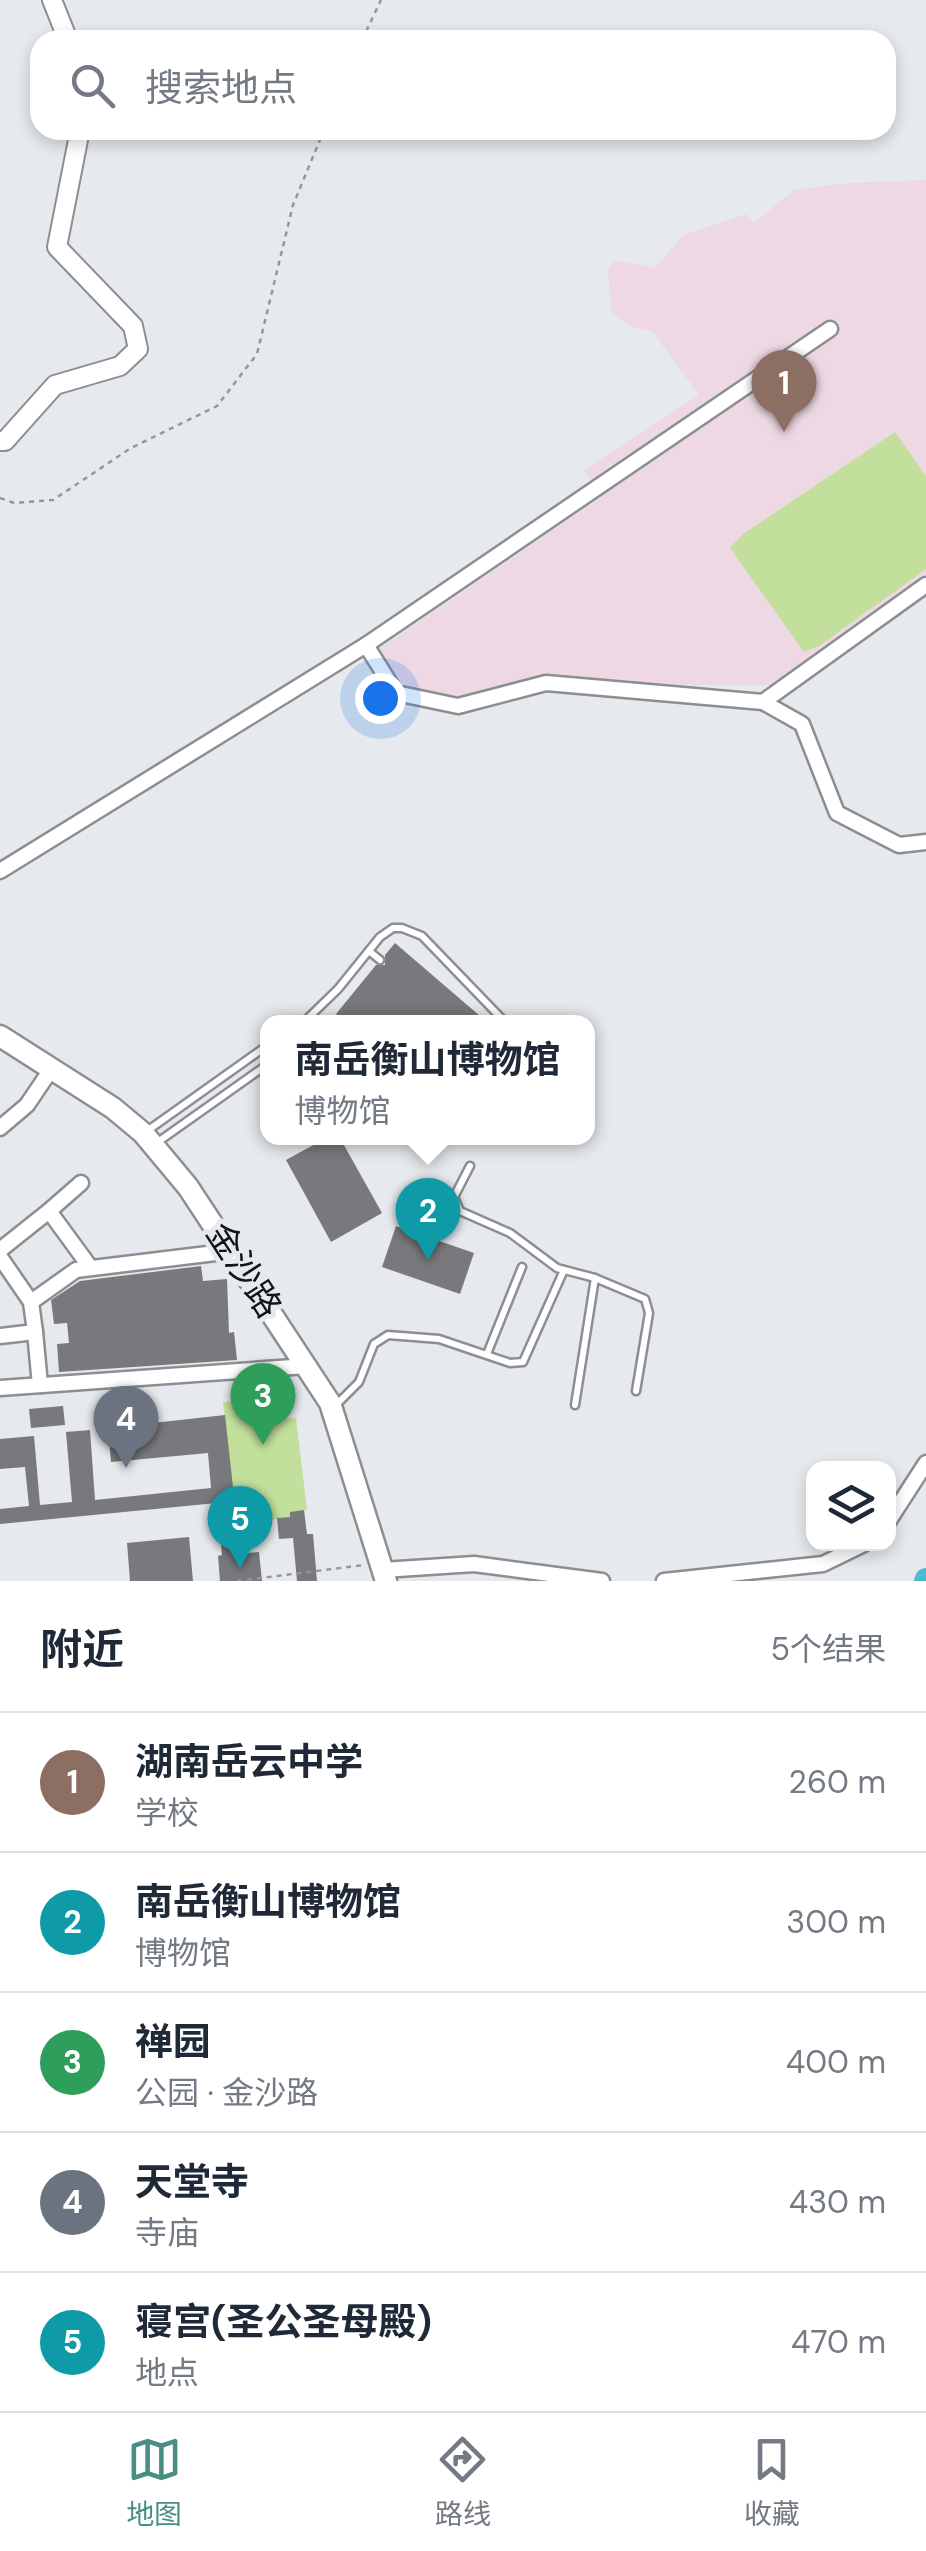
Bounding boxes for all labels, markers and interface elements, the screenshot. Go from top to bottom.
search box [30,30,896,140]
icon: search [65,58,120,113]
text: 搜索地点 [145,63,297,113]
pin: 1 [752,350,816,432]
your location [355,673,406,724]
popup [260,1015,595,1145]
text: 南岳衡山博物馆 [294,1035,561,1085]
text: 博物馆 [294,1090,391,1132]
pin: 2 [396,1178,460,1260]
street label: 金沙路 [196,1213,292,1327]
pin: 3 [230,1362,296,1445]
pin: 4 [94,1386,158,1468]
map controls [806,1461,896,1551]
button: layers [806,1461,896,1551]
pin: 5 [208,1486,272,1568]
text: 附近 [40,1622,124,1677]
text: 5个结果 [770,1628,886,1670]
text: 湖南岳云中学 [135,1737,363,1787]
text: 1 [67,1761,78,1803]
text: 260 m [789,1761,886,1803]
text: 学校 [135,1792,199,1834]
text: 南岳衡山博物馆 [135,1877,401,1927]
text: 2 [63,1901,82,1943]
text: 300 m [786,1901,886,1943]
text: 博物馆 [135,1932,231,1974]
text: 禅园 [135,2017,211,2067]
text: 3 [63,2041,82,2083]
text: 400 m [786,2041,886,2083]
text: 公园 · 金沙路 [135,2072,318,2114]
text: 天堂寺 [135,2157,249,2207]
text: 4 [62,2181,83,2223]
text: 430 m [789,2181,886,2223]
text: 寺庙 [135,2212,199,2254]
text: 寝宫(圣公圣母殿) [135,2297,432,2347]
text: 5 [63,2321,82,2363]
text: 470 m [791,2321,886,2363]
text: 地点 [135,2352,199,2394]
tab: 地图 [126,2432,182,2533]
tab: 路线 [435,2432,491,2533]
tab: 收藏 [744,2432,800,2533]

